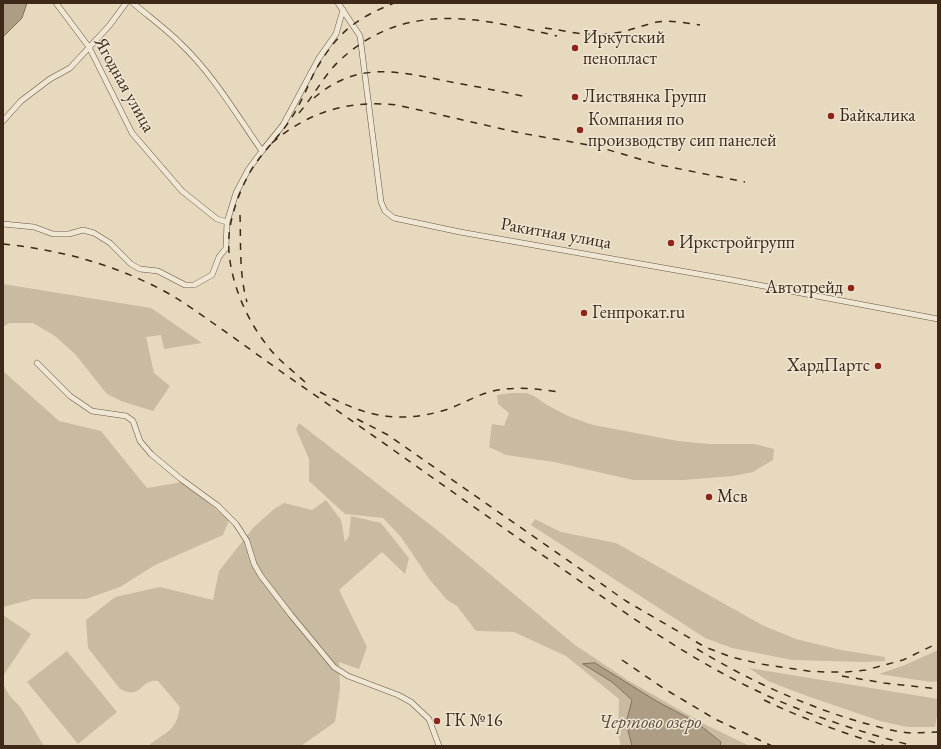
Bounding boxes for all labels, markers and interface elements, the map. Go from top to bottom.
place label: Иркутский пенопласт [583,27,665,70]
street label: Ягодная улица [89,34,159,136]
marker: Иркутский пенопласт [570,43,580,53]
place label: Листвянка Групп [583,86,706,108]
marker: Листвянка Групп [570,92,580,102]
place label: Байкалика [839,105,915,127]
place label: Компания по производству сип панелей [588,109,777,152]
marker: Байкалика [826,111,836,121]
marker: Компания по производству сип панелей [575,125,585,135]
street label: Ракитная улица [499,214,613,254]
place label: Иркстройгрупп [679,232,795,254]
marker: Иркстройгрупп [666,238,676,248]
place label: Автотрейд [765,277,843,299]
marker: Автотрейд [846,283,856,293]
place label: Генпрокат.ru [592,302,685,324]
marker: Генпрокат.ru [579,308,589,318]
place label: ХардПартс [787,355,870,377]
marker: ХардПартс [873,361,883,371]
place label: Мсв [717,486,748,508]
marker: Мсв [704,492,714,502]
place label: ГК №16 [445,710,503,732]
water label: Чертово озеро [599,712,701,734]
marker: ГК №16 [432,716,442,726]

